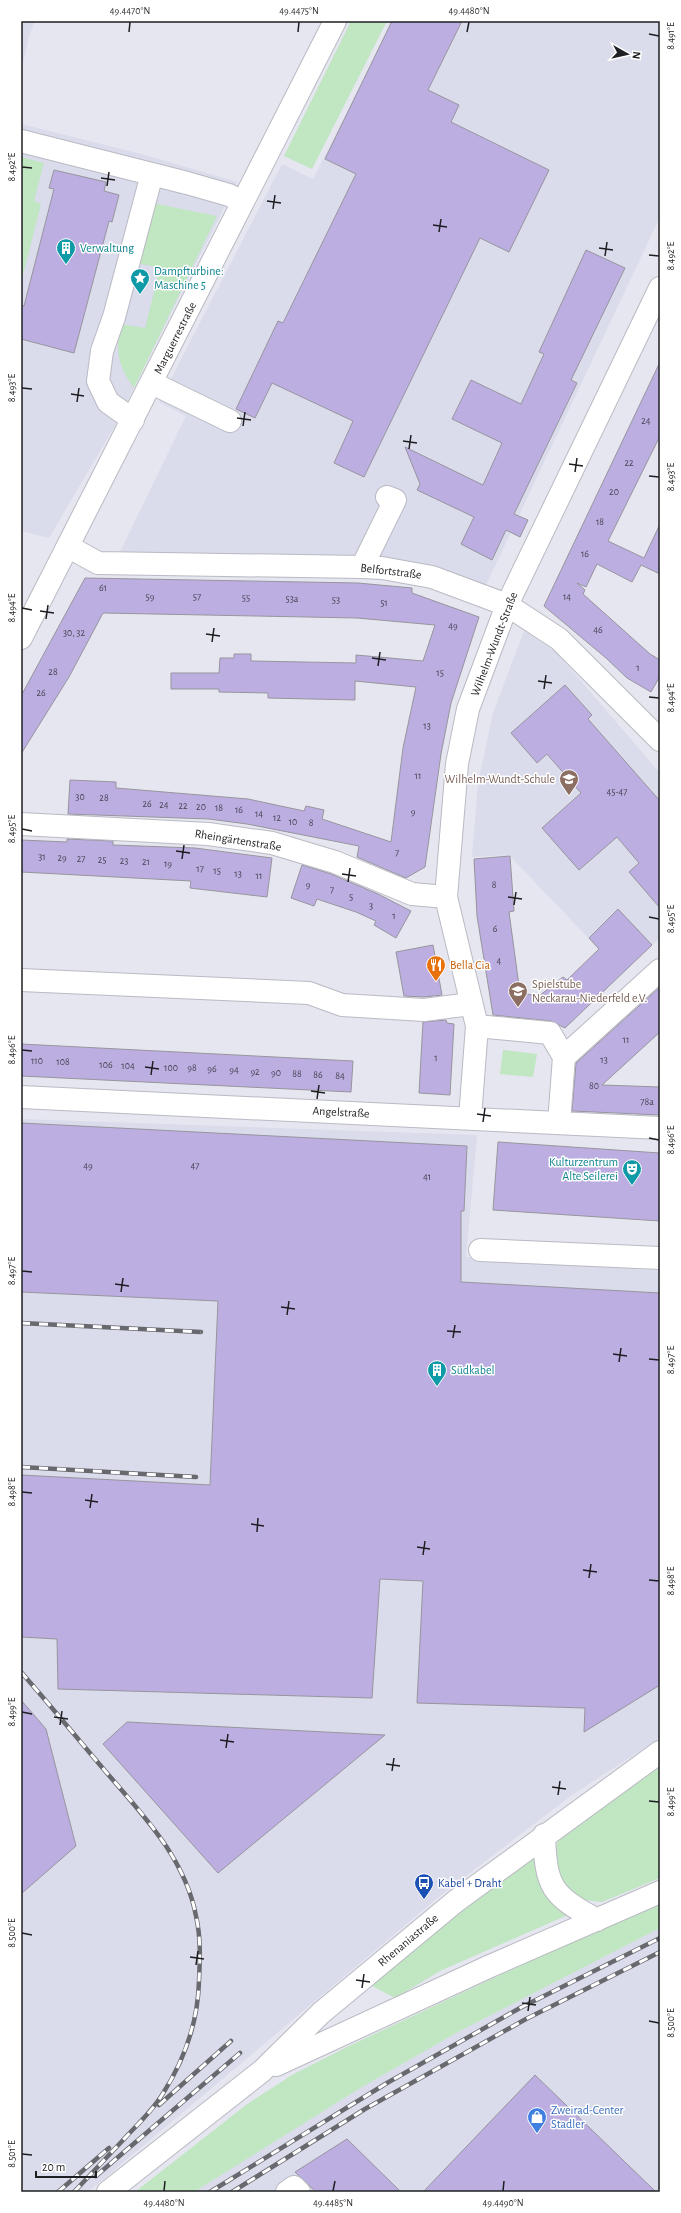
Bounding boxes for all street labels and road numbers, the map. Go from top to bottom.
street label: Marguerrestraße [152,300,198,376]
street label: Belfortstraße [360,561,422,581]
street label: Wilhelm-Wundt-Straße [469,590,519,698]
street label: Rheingärtenstraße [194,827,282,853]
street label: Angelstraße [312,1105,370,1119]
street label: Rhenaniastraße [376,1912,440,1968]

